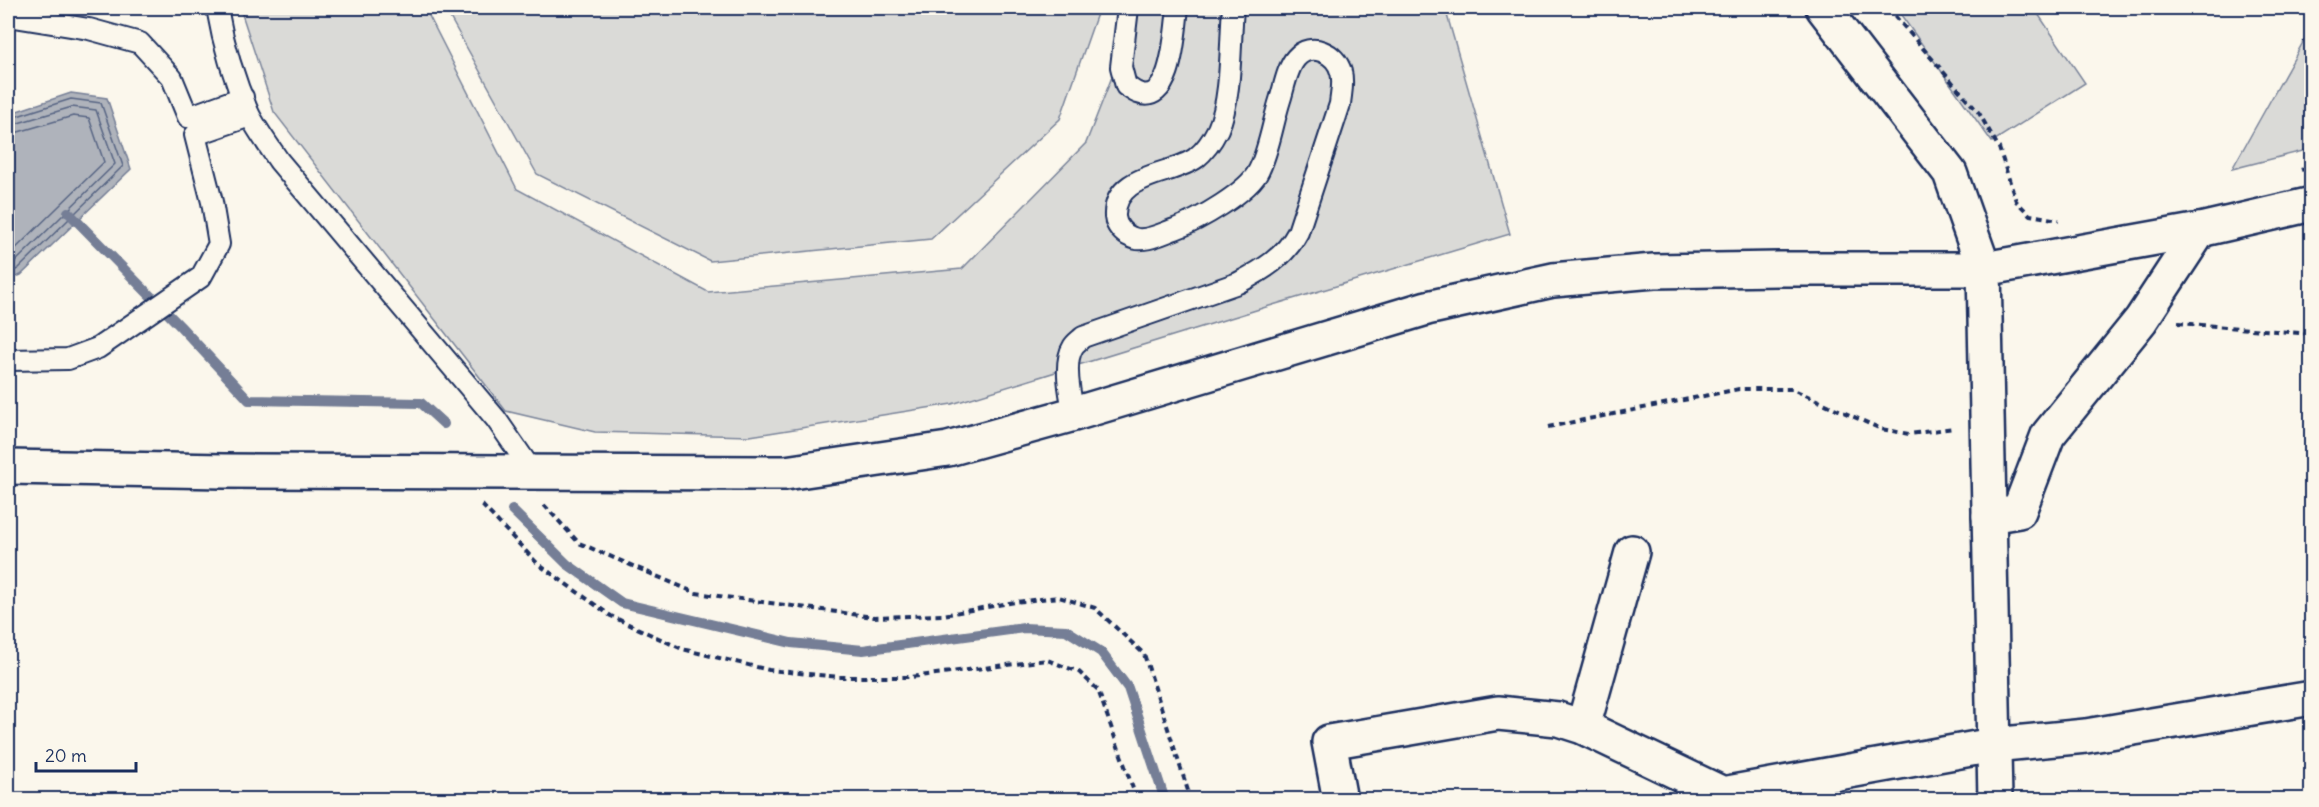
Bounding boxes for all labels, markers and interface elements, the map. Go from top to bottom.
scale bar [36,735,136,773]
text: 20 m [45,744,87,767]

